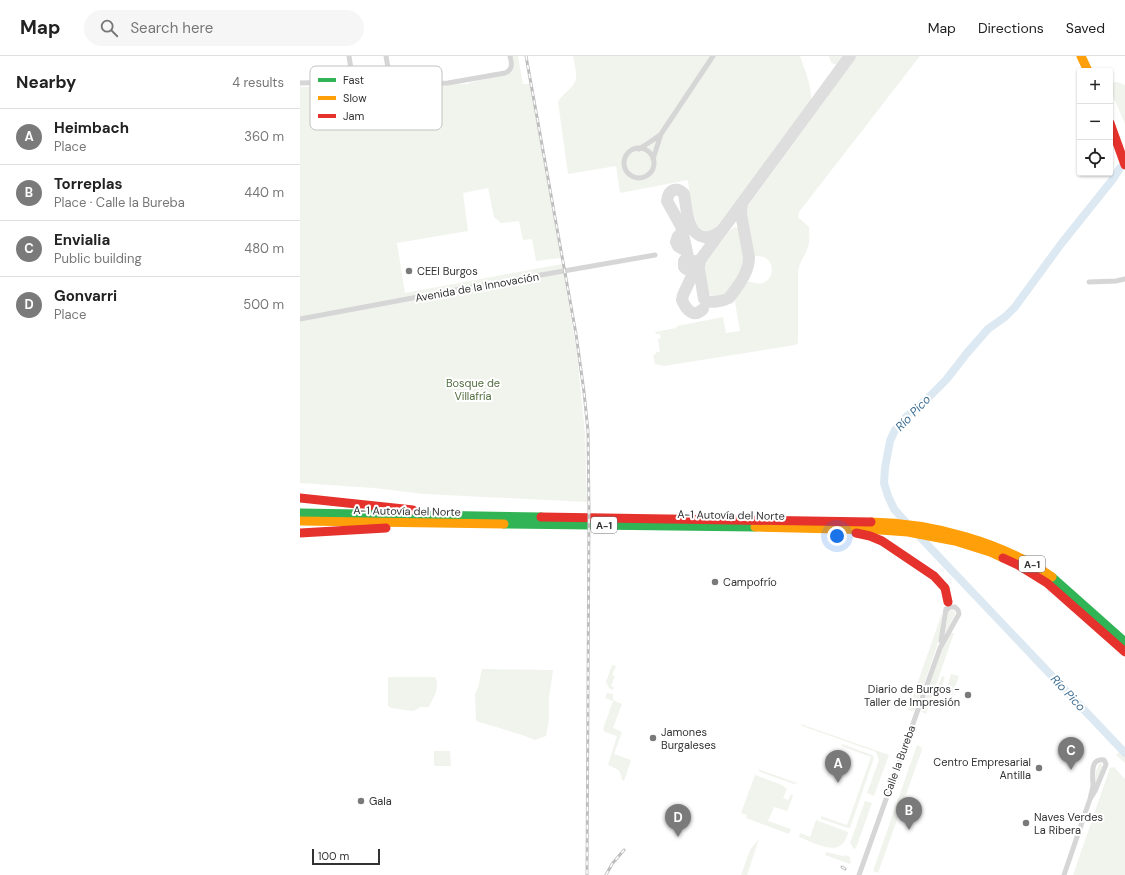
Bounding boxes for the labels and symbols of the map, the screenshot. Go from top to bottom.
legend [310,66,442,130]
text: Fast [343,73,364,87]
text: Slow [343,91,367,105]
text: Jam [343,109,364,123]
place label: CEEI Burgos [417,264,478,278]
marker: CEEI Burgos [404,266,414,276]
street label: Avenida de la Innovación [414,269,540,305]
park label: Bosque de Villafría [446,376,500,403]
water label: Río Pico [892,392,934,434]
street label: A-1 Autovía del Norte [353,503,461,519]
street label: A-1 Autovía del Norte [677,507,785,523]
road number: A-1 [591,517,617,533]
your location [827,526,847,546]
road number: A-1 [1019,556,1045,572]
place label: Campofrío [723,575,777,589]
marker: Campofrío [710,577,720,587]
water label: Río Pico [1047,671,1089,715]
place label: Diario de Burgos - Taller de Impresión [864,682,960,709]
marker: Diario de Burgos - Taller de Impresión [963,690,973,700]
street label: Calle la Bureba [880,723,918,799]
place label: Jamones Burgaleses [661,725,716,752]
marker: Jamones Burgaleses [648,733,658,743]
pin: C [1058,737,1084,770]
pin: A [825,750,851,783]
place label: Centro Empresarial Antilla [933,755,1031,782]
marker: Centro Empresarial Antilla [1034,763,1044,773]
place label: Gala [369,794,392,808]
marker: Gala [356,796,366,806]
pin: B [896,797,922,830]
pin: D [665,804,691,837]
place label: Naves Verdes La Ribera [1034,810,1103,837]
marker: Naves Verdes La Ribera [1021,818,1031,828]
scale bar [312,847,380,866]

